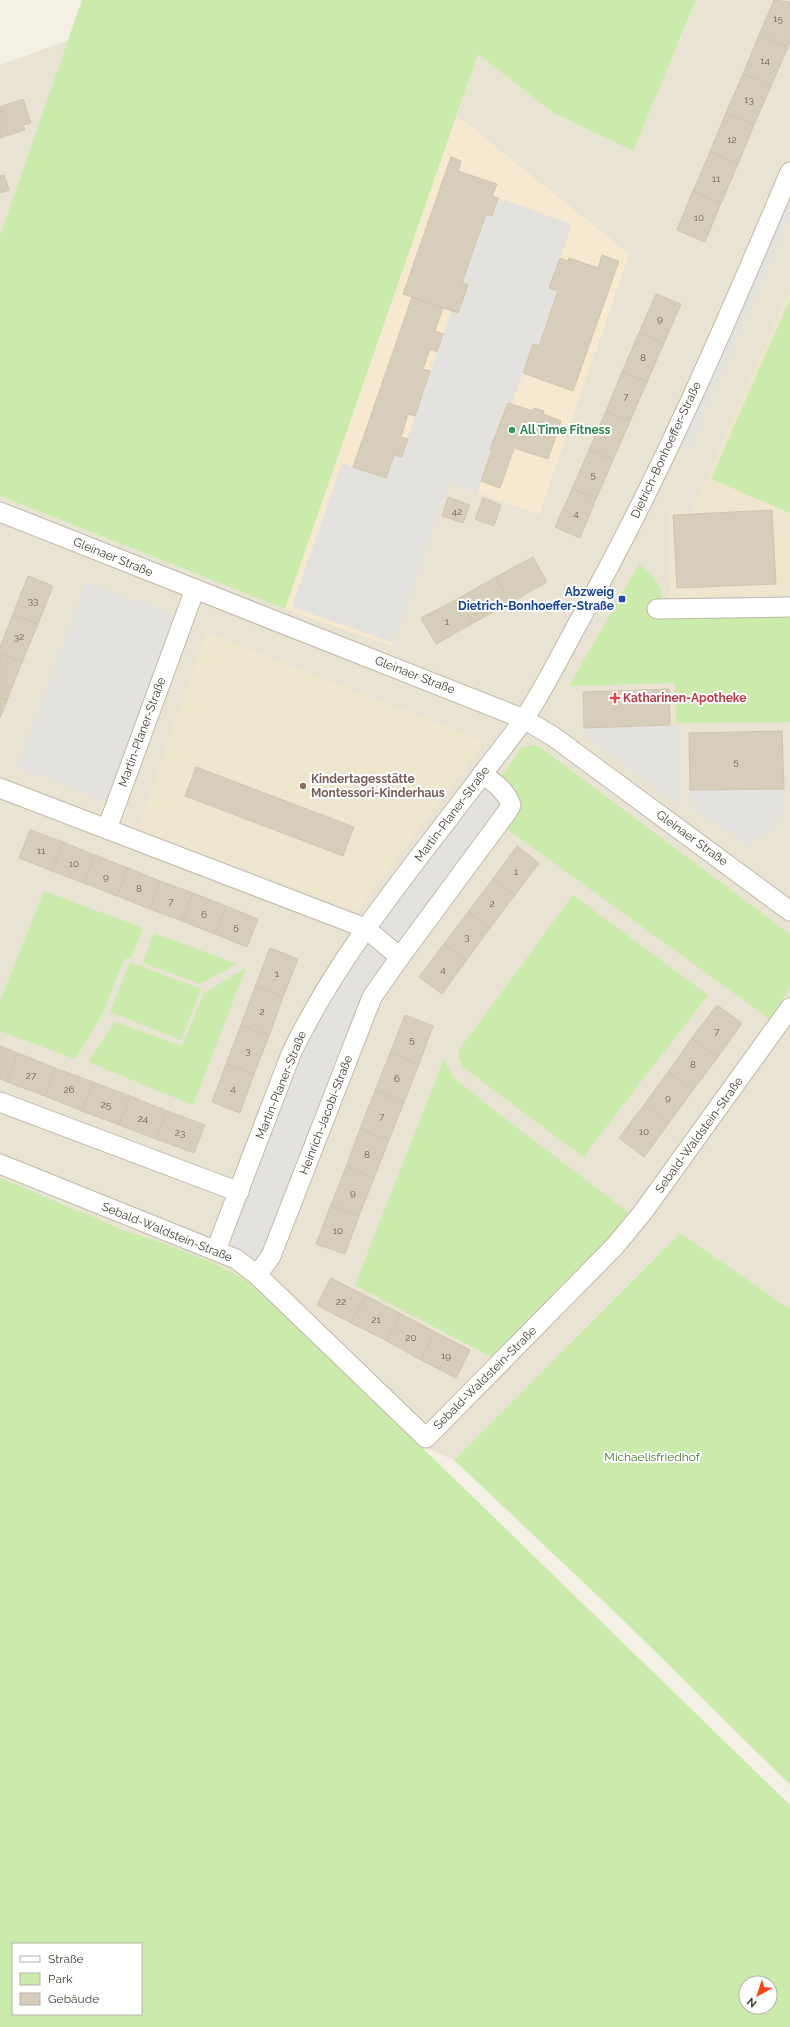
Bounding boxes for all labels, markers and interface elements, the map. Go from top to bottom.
house number: 15 [773,13,783,24]
house number: 14 [760,55,770,66]
house number: 13 [744,94,754,105]
house number: 12 [727,134,737,145]
house number: 11 [712,173,721,184]
house number: 10 [694,212,704,223]
house number: 9 [657,313,663,324]
house number: 8 [640,352,646,363]
street label: Dietrich-Bonhoeffer-Straße [628,379,704,521]
house number: 7 [623,391,629,402]
place label: All Time Fitness [520,423,610,437]
marker: All Time Fitness [507,425,517,435]
house number: 5 [590,469,596,480]
house number: 42 [452,506,462,517]
house number: 4 [573,508,579,519]
street label: Gleinaer Straße [71,535,155,579]
place label: Abzweig Dietrich-Bonhoeffer-Straße [458,585,614,613]
marker: Abzweig Dietrich-Bonhoeffer-Straße [617,594,627,604]
house number: 33 [28,595,38,606]
house number: 1 [445,616,450,627]
house number: 32 [14,631,24,642]
street label: Gleinaer Straße [373,653,457,697]
street label: Martin-Planer-Straße [116,675,168,789]
place label: Katharinen-Apotheke [623,691,746,705]
marker: Katharinen-Apotheke [610,693,620,703]
house number: 5 [733,756,739,767]
street label: Martin-Planer-Straße [412,764,492,864]
place label: Kindertagesstätte Montessori-Kinderhaus [311,772,445,800]
marker: Kindertagesstätte Montessori-Kinderhaus [298,781,308,791]
street label: Gleinaer Straße [654,807,730,869]
house number: 11 [37,845,46,856]
house number: 10 [69,858,79,869]
house number: 1 [514,866,519,877]
house number: 9 [103,871,109,882]
house number: 8 [136,883,142,894]
house number: 7 [168,896,174,907]
house number: 2 [489,898,495,909]
house number: 6 [201,909,207,920]
house number: 5 [233,921,239,932]
house number: 3 [464,931,470,942]
house number: 4 [440,964,446,975]
house number: 1 [275,968,280,979]
house number: 2 [259,1006,265,1017]
house number: 7 [714,1026,720,1037]
street label: Martin-Planer-Straße [253,1029,309,1141]
house number: 5 [409,1034,415,1045]
house number: 3 [245,1045,251,1056]
street label: Heinrich-Jacobi-Straße [297,1053,355,1177]
house number: 8 [690,1059,696,1070]
house number: 27 [26,1070,37,1081]
house number: 6 [394,1073,400,1084]
street label: Sebald-Waldstein-Straße [652,1074,746,1196]
house number: 4 [230,1083,236,1094]
house number: 26 [63,1084,75,1095]
house number: 9 [665,1092,671,1103]
house number: 25 [101,1099,112,1110]
house number: 7 [379,1111,385,1122]
house number: 24 [138,1113,149,1124]
house number: 10 [639,1126,649,1137]
house number: 23 [175,1127,185,1138]
house number: 8 [364,1149,370,1160]
house number: 9 [350,1187,356,1198]
street label: Sebald-Waldstein-Straße [100,1199,234,1265]
house number: 10 [333,1225,343,1236]
house number: 22 [336,1296,346,1307]
house number: 21 [371,1314,381,1325]
street label: Sebald-Waldstein-Straße [431,1324,539,1432]
house number: 20 [405,1332,417,1343]
house number: 19 [441,1350,451,1361]
park label: Michaelisfriedhof [604,1450,701,1464]
legend [12,1943,142,2015]
text: Straße [48,1952,84,1966]
text: Park [48,1972,73,1986]
north arrow [738,1975,778,2015]
text: Gebäude [48,1992,99,2006]
text: N [745,1995,759,2010]

